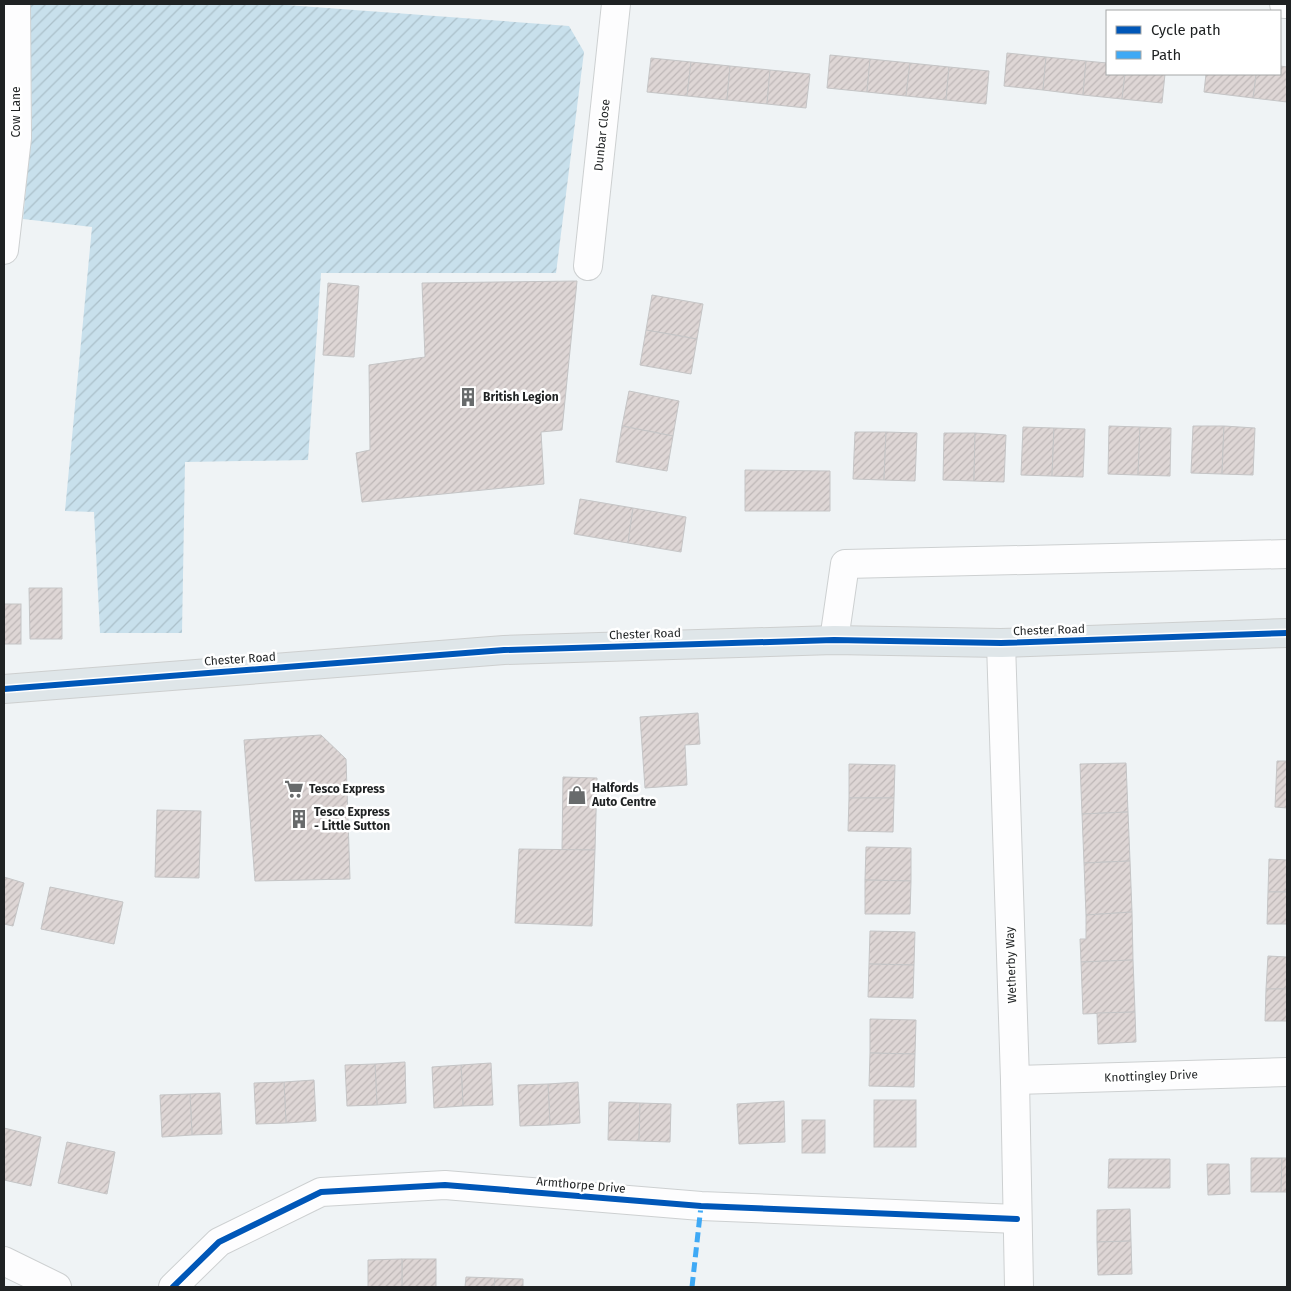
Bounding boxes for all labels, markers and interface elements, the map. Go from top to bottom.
legend [1106,10,1281,75]
text: Cycle path [1151,21,1221,39]
text: Path [1151,46,1181,64]
street label: Cow Lane [9,86,23,138]
street label: Dunbar Close [591,98,613,172]
building icon: British Legion [457,386,479,408]
place label: British Legion [483,390,559,404]
street label: Chester Road [1013,622,1085,638]
street label: Chester Road [609,626,681,642]
street label: Chester Road [204,650,276,668]
supermarket icon: Tesco Express [283,778,305,800]
place label: Halfords Auto Centre [591,781,657,809]
place label: Tesco Express [309,782,385,796]
shop icon: Halfords Auto Centre [566,784,588,806]
place label: Tesco Express - Little Sutton [314,805,390,833]
building icon: Tesco Express - Little Sutton [288,808,310,830]
street label: Wetherby Way [1003,926,1019,1004]
street label: Knottingley Drive [1104,1067,1198,1085]
street label: Armthorpe Drive [536,1174,626,1196]

